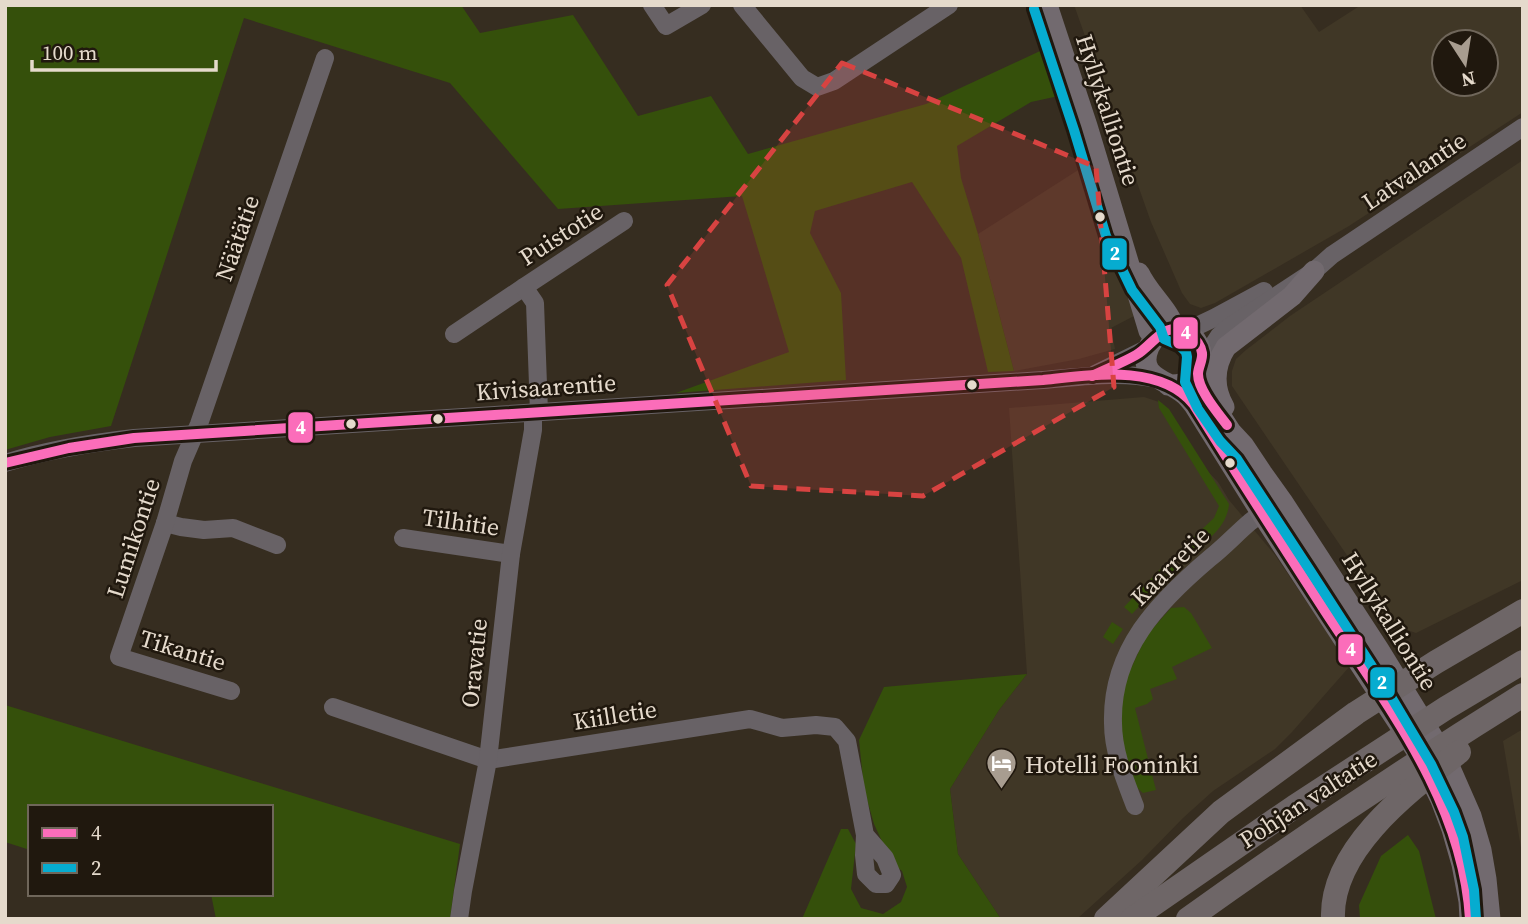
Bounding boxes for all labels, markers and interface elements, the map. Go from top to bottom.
scale bar [32,28,215,72]
north arrow [1430,28,1500,98]
street label: Hyllykalliontie [1068,30,1148,190]
text: 100 m [42,38,97,67]
text: N [1459,65,1478,94]
street label: Latvalantie [1355,124,1473,218]
street label: Näätätie [207,191,267,285]
street label: Puistotie [513,195,609,273]
unlabelled marker [1093,210,1107,224]
line badge: 2 [1101,237,1128,271]
text: 2 [1110,240,1120,266]
line badge: 4 [1172,316,1199,350]
text: 4 [1181,319,1191,345]
street label: Kivisaarentie [475,366,617,408]
unlabelled marker [965,378,979,392]
line badge: 4 [287,411,314,444]
unlabelled marker [431,412,445,426]
text: 4 [296,414,306,440]
unlabelled marker [344,417,358,431]
unlabelled marker [1223,456,1237,470]
street label: Lumikontie [98,474,168,602]
street label: Tilhitie [420,500,502,544]
street label: Kaarretie [1123,519,1217,613]
street label: Hyllykalliontie [1334,545,1446,697]
street label: Oravatie [453,617,495,709]
street label: Tikantie [136,621,230,679]
line badge: 4 [1337,633,1364,666]
text: 4 [1346,636,1356,662]
line badge: 2 [1369,666,1396,699]
text: 2 [1377,669,1387,695]
street label: Kiilletie [571,692,659,738]
street label: Pohjan valtatie [1233,742,1383,856]
hotel icon: Hotelli Fooninki [985,747,1019,791]
place label: Hotelli Fooninki [1025,748,1199,781]
legend [28,805,273,896]
text: 4 [91,818,102,847]
text: 2 [91,853,102,882]

